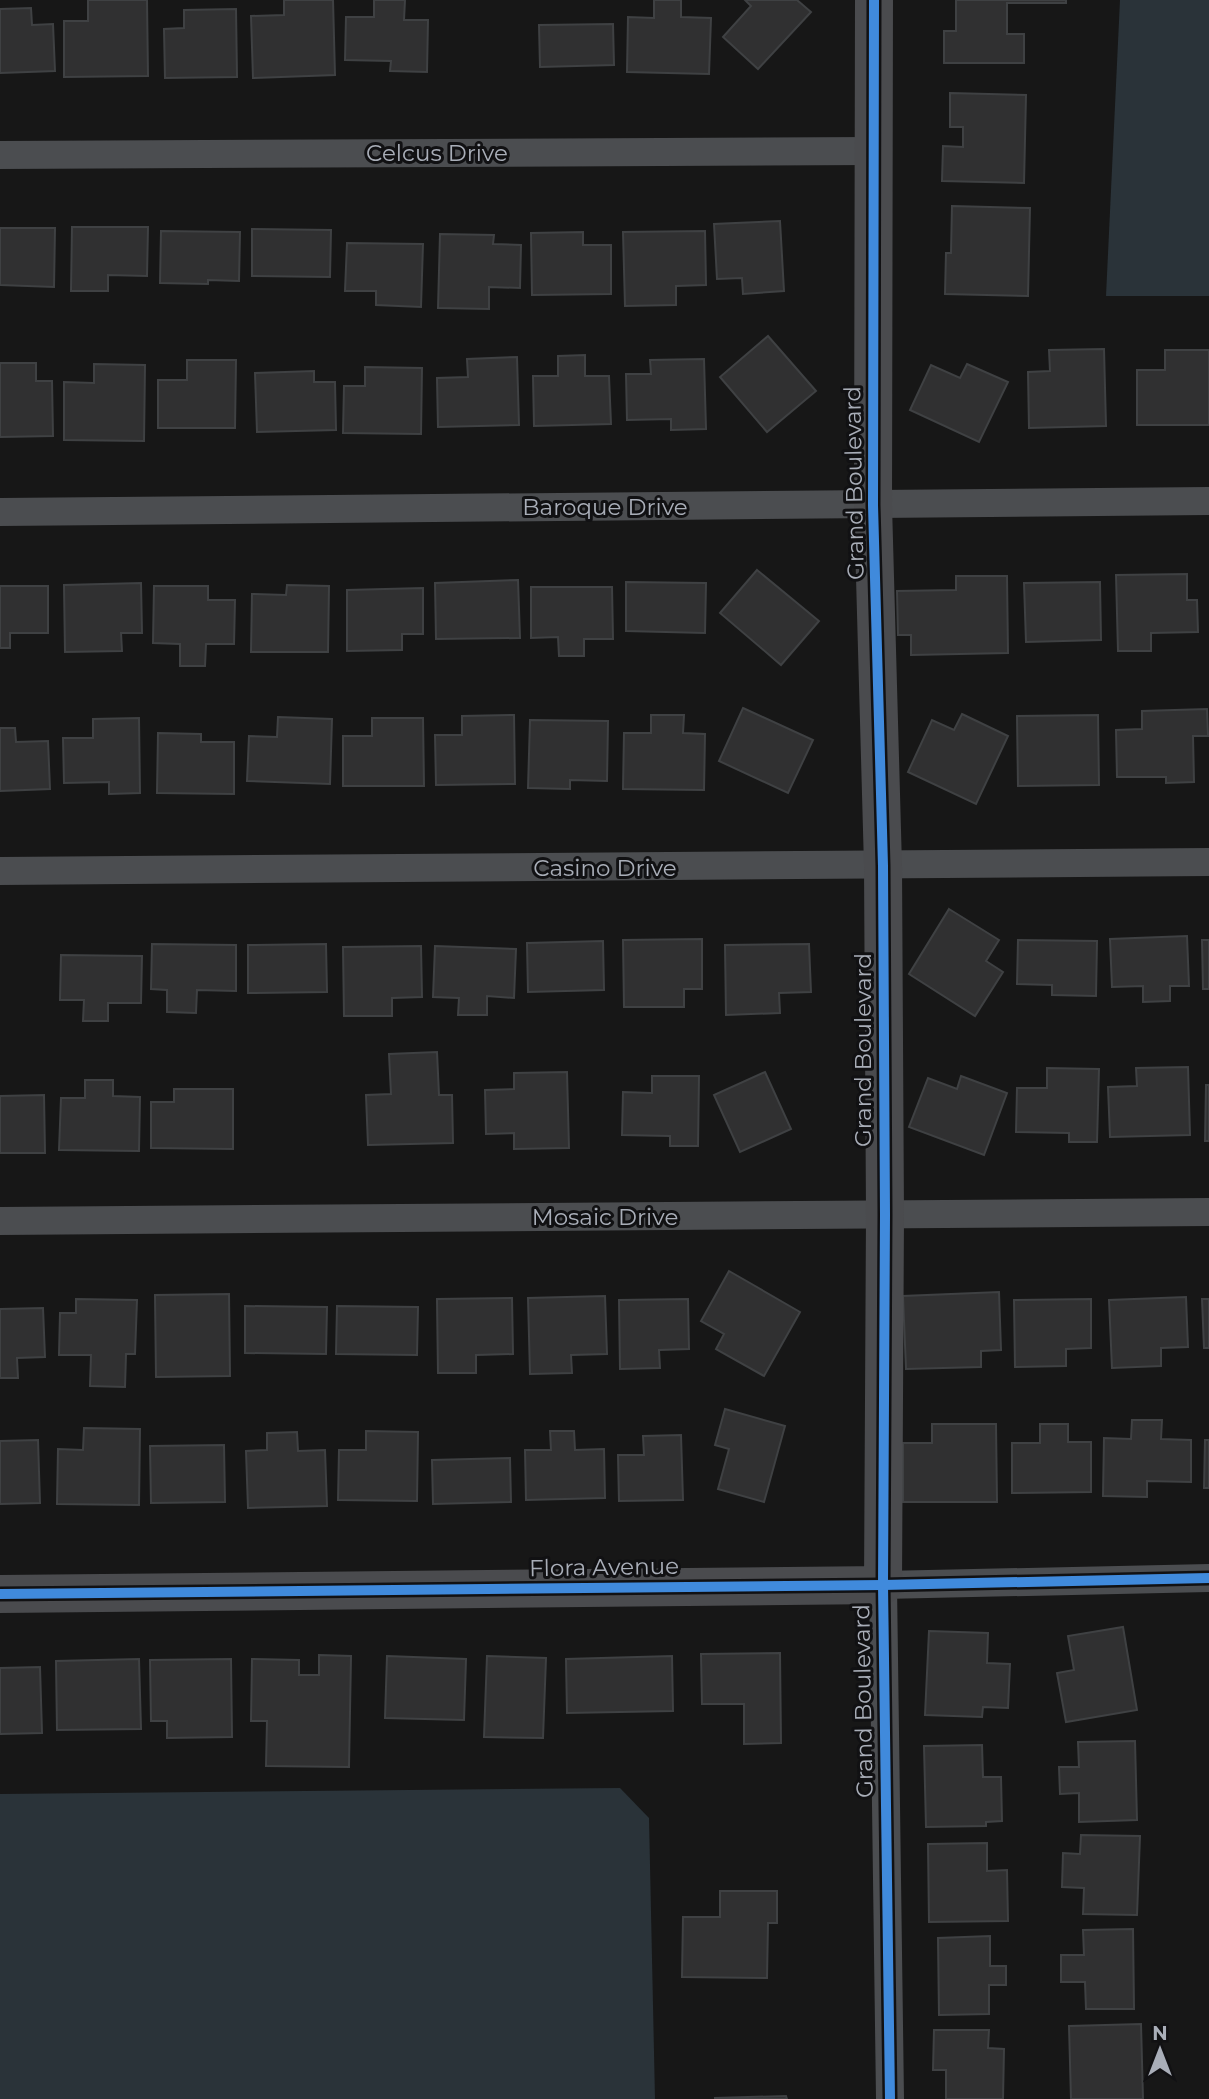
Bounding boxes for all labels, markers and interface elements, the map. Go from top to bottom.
street label: Celcus Drive [366,139,508,167]
street label: Grand Boulevard [838,386,870,580]
street label: Baroque Drive [522,493,688,521]
street label: Casino Drive [533,854,677,882]
street label: Grand Boulevard [849,953,877,1147]
street label: Mosaic Drive [532,1203,678,1231]
street label: Flora Avenue [529,1552,679,1582]
street label: Grand Boulevard [847,1604,879,1798]
north arrow [1125,2015,1195,2085]
text: N [1152,2022,1168,2045]

